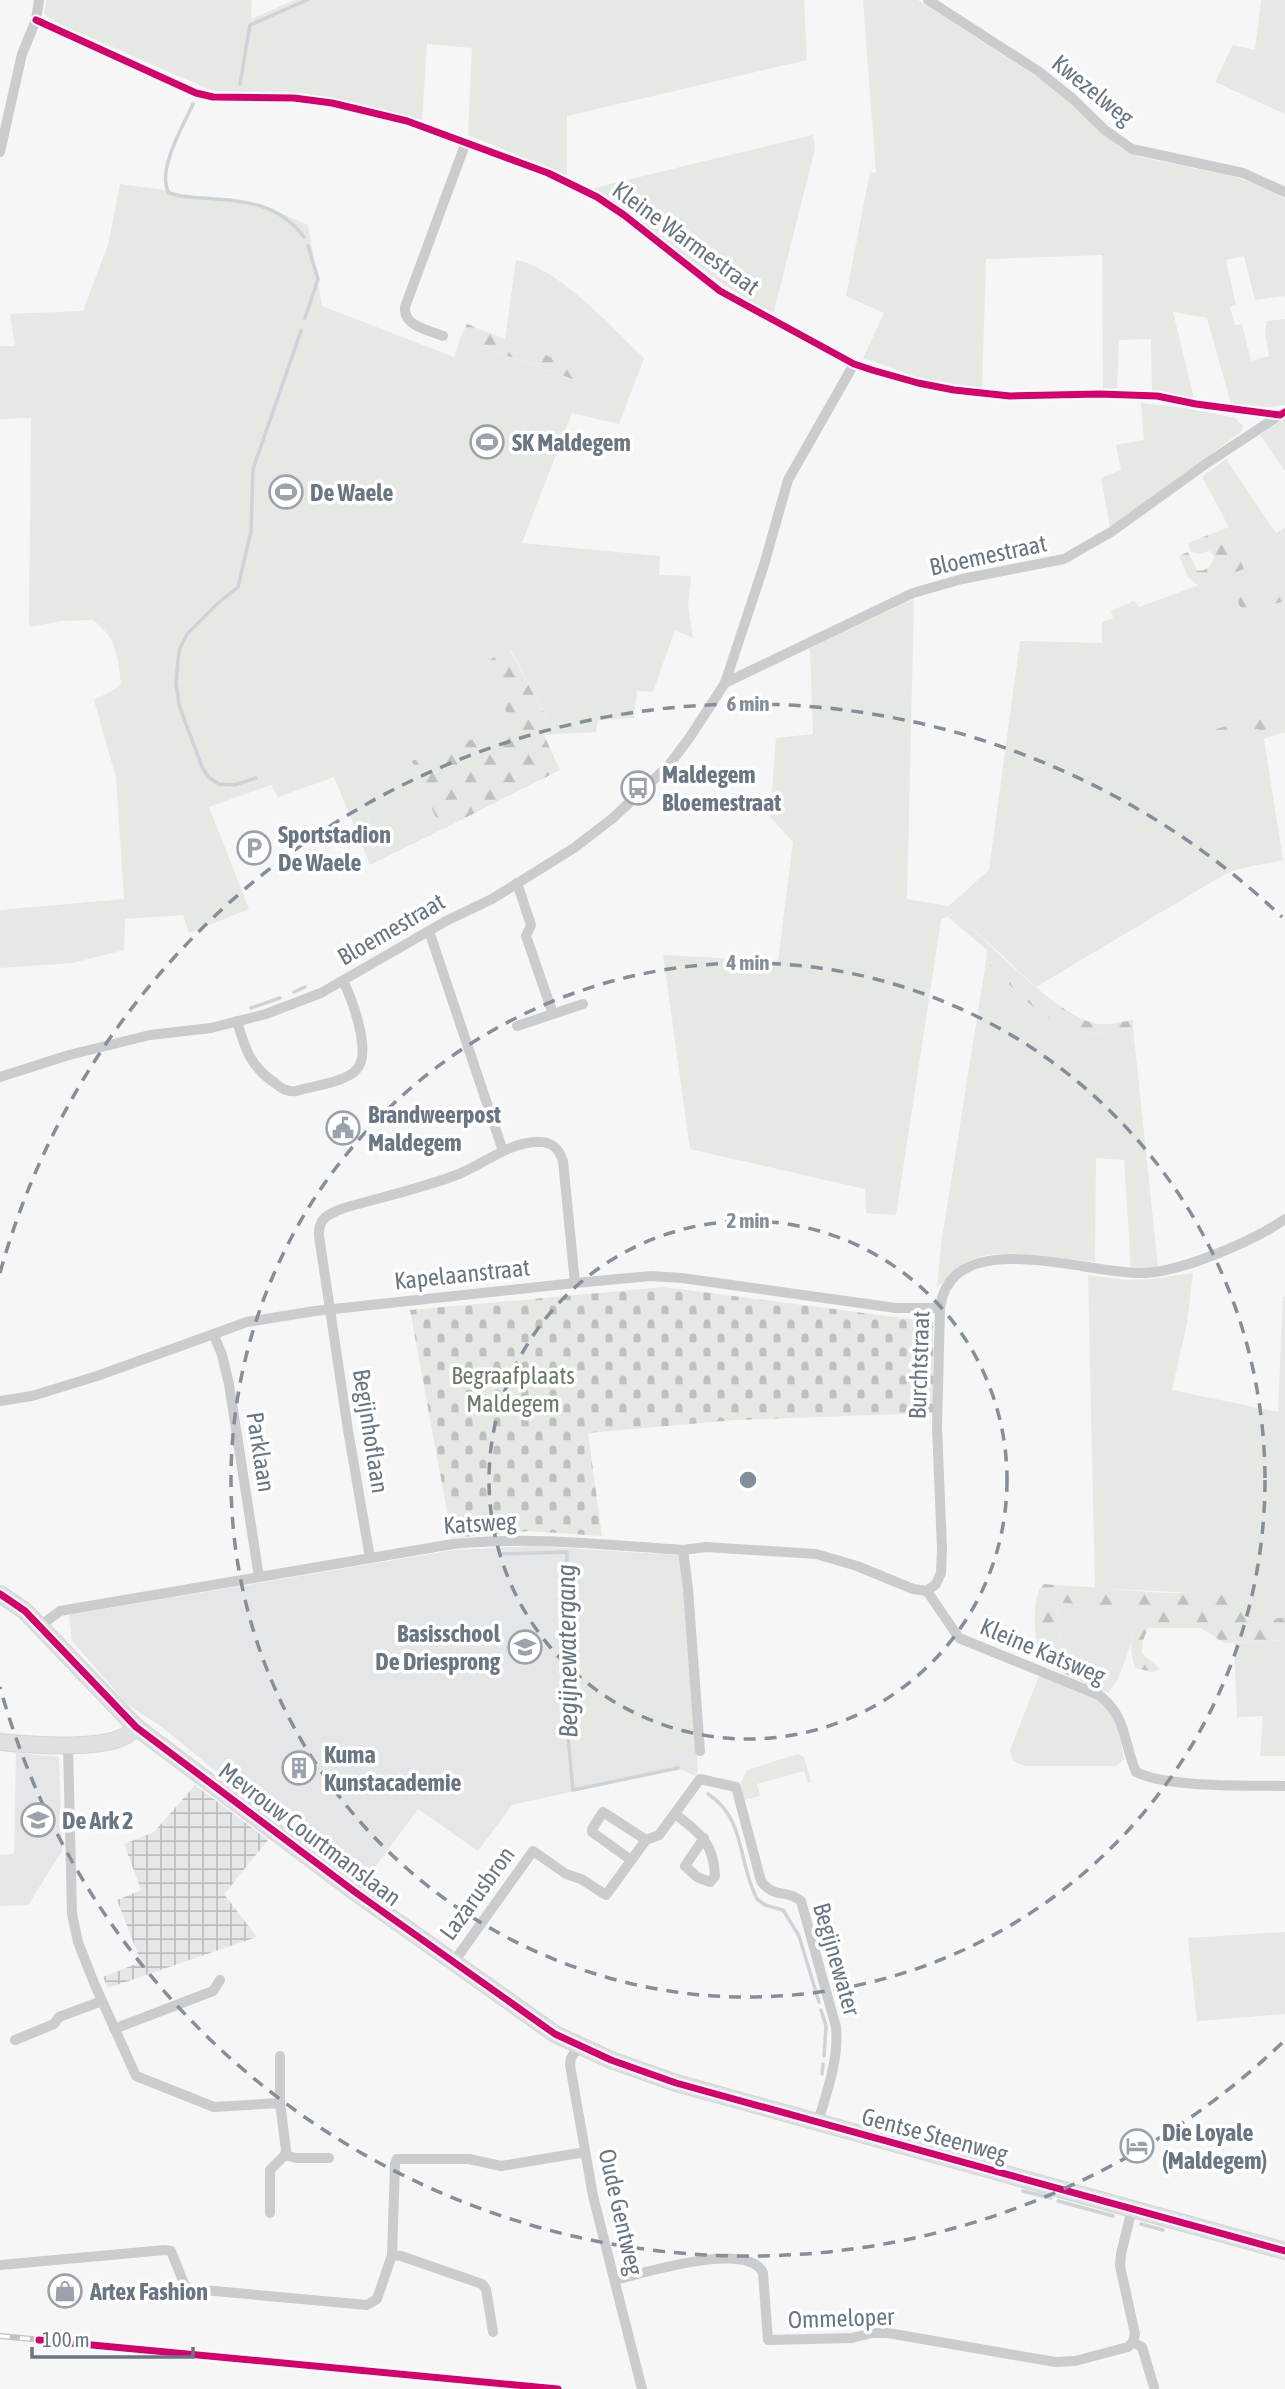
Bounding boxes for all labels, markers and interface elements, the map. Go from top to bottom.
street label: Kwezelweg [1047,49,1140,131]
street label: Kleine Warmestraat [608,176,765,300]
sports icon: SK Maldegem [468,423,506,461]
place label: SK Maldegem [512,429,631,456]
sports icon: De Waele [267,473,305,511]
place label: De Waele [310,479,393,506]
street label: Bloemestraat [927,529,1049,581]
text: 6 min [727,691,769,715]
place label: Maldegem Bloemestraat [662,761,781,816]
bus stop icon: Maldegem Bloemestraat [619,769,657,807]
place label: Sportstadion De Waele [278,821,391,876]
parking icon: Sportstadion De Waele [235,829,273,867]
street label: Bloemestraat [333,888,449,970]
text: 4 min [726,950,769,974]
place label: Brandweerpost Maldegem [368,1101,501,1156]
public building icon: Brandweerpost Maldegem [324,1109,362,1147]
text: 2 min [727,1208,769,1232]
street label: Kapelaanstraat [393,1253,531,1295]
street label: Burchtstraat [904,1310,934,1420]
park label: Begraafplaats Maldegem [451,1362,575,1417]
street label: Begijnhoflaan [348,1367,394,1495]
street label: Parklaan [241,1410,281,1494]
centre of rings [736,1468,760,1492]
street label: Katsweg [443,1507,518,1539]
water label: Begijnewatergang [550,1564,584,1738]
street label: Kleine Katsweg [976,1613,1110,1690]
place label: Basisschool De Driesprong [375,1620,501,1675]
school or university icon: Basisschool De Driesprong [506,1628,544,1666]
place label: Kuma Kunstacademie [324,1741,461,1796]
building icon: Kuma Kunstacademie [280,1749,318,1787]
street label: Mevrouw Courtmanslaan [214,1757,406,1911]
school or university icon: De Ark 2 [19,1801,57,1839]
place label: De Ark 2 [62,1807,134,1834]
street label: Lazarusbron [434,1841,520,1945]
street label: Begijnewater [808,1900,866,2019]
street label: Gentse Steenweg [859,2103,1012,2168]
place label: Die Loyale (Maldegem) [1162,2119,1267,2174]
hotel icon: Die Loyale (Maldegem) [1118,2127,1156,2165]
street label: Oude Gentweg [593,2146,649,2278]
shop icon: Artex Fashion [46,2272,84,2310]
place label: Artex Fashion [89,2278,208,2305]
street label: Ommeloper [787,2303,895,2333]
scale bar [32,2316,192,2360]
text: 100 m [42,2327,90,2351]

